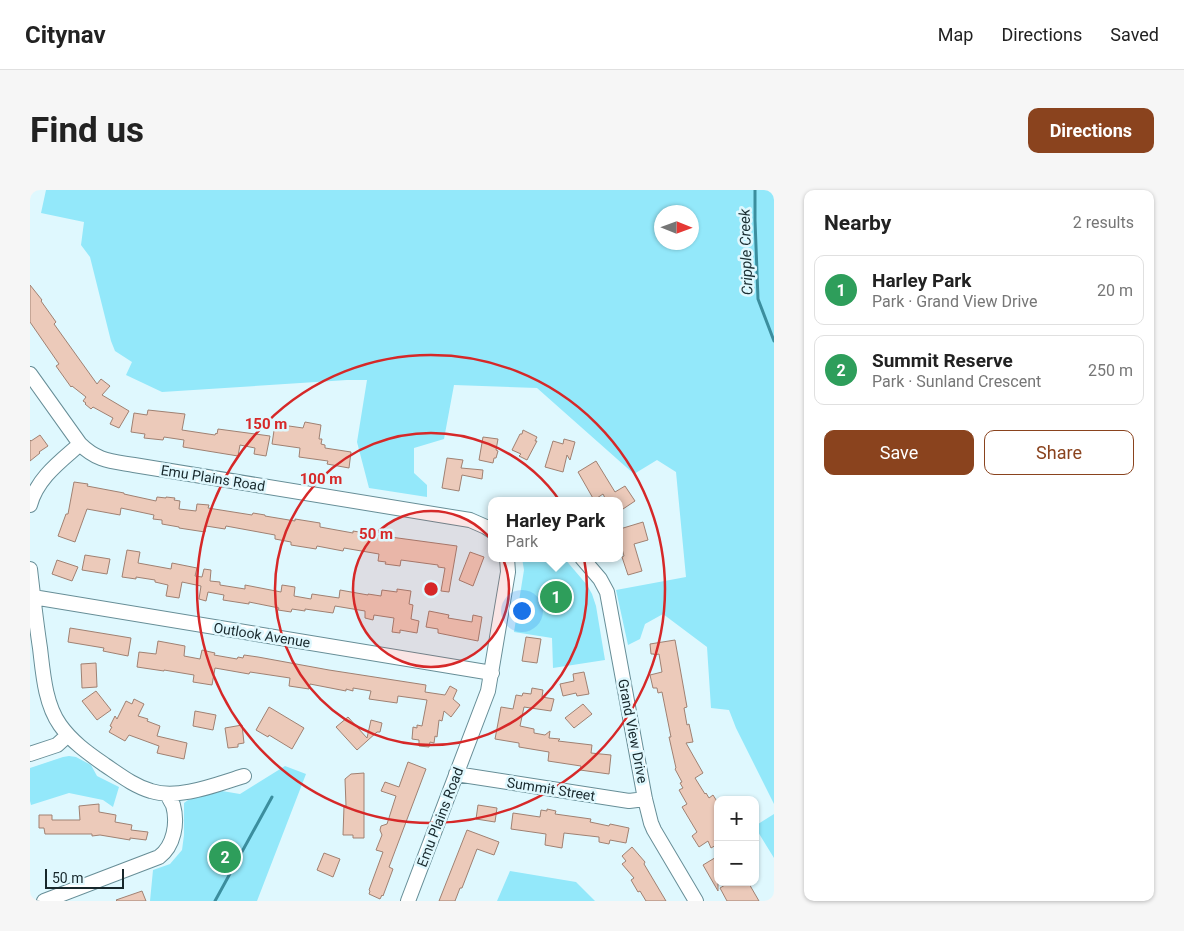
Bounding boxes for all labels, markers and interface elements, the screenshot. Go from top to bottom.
text: Citynav [25,21,106,49]
text: Map [938,24,973,45]
text: Directions [1001,24,1082,45]
text: Saved [1110,24,1159,45]
button: Directions [1028,108,1154,153]
text: Find us [30,110,144,151]
north arrow [654,205,699,250]
water label: Cripple Creek [735,208,757,295]
text: Nearby [824,211,891,235]
text: 2 results [1073,213,1134,232]
text: Harley Park [872,269,971,292]
text: 1 [836,281,846,300]
text: 20 m [1097,281,1133,300]
text: Park · Grand View Drive [872,292,1037,311]
text: Summit Reserve [872,349,1013,372]
text: 2 [836,361,846,380]
text: 250 m [1088,361,1133,380]
text: Park · Sunland Crescent [872,372,1041,391]
text: 150 m [245,415,287,433]
button: Save [824,430,974,475]
button: Share [984,430,1134,475]
street label: Emu Plains Road [160,462,266,494]
text: 100 m [300,470,342,488]
popup [488,497,623,562]
text: Harley Park [506,509,605,532]
text: 50 m [359,525,393,543]
text: Park [506,532,538,551]
pin: 1 [540,578,572,616]
centre of rings [422,580,440,598]
your location [509,598,535,624]
street label: Outlook Avenue [213,619,311,651]
street label: Grand View Drive [615,677,651,785]
street label: Emu Plains Road [414,765,466,869]
street label: Summit Street [506,774,597,804]
map controls [714,796,759,886]
button: + [714,796,759,841]
pin: 2 [209,838,241,876]
button: − [714,841,759,886]
scale bar [45,866,124,889]
text: 50 m [52,870,84,886]

